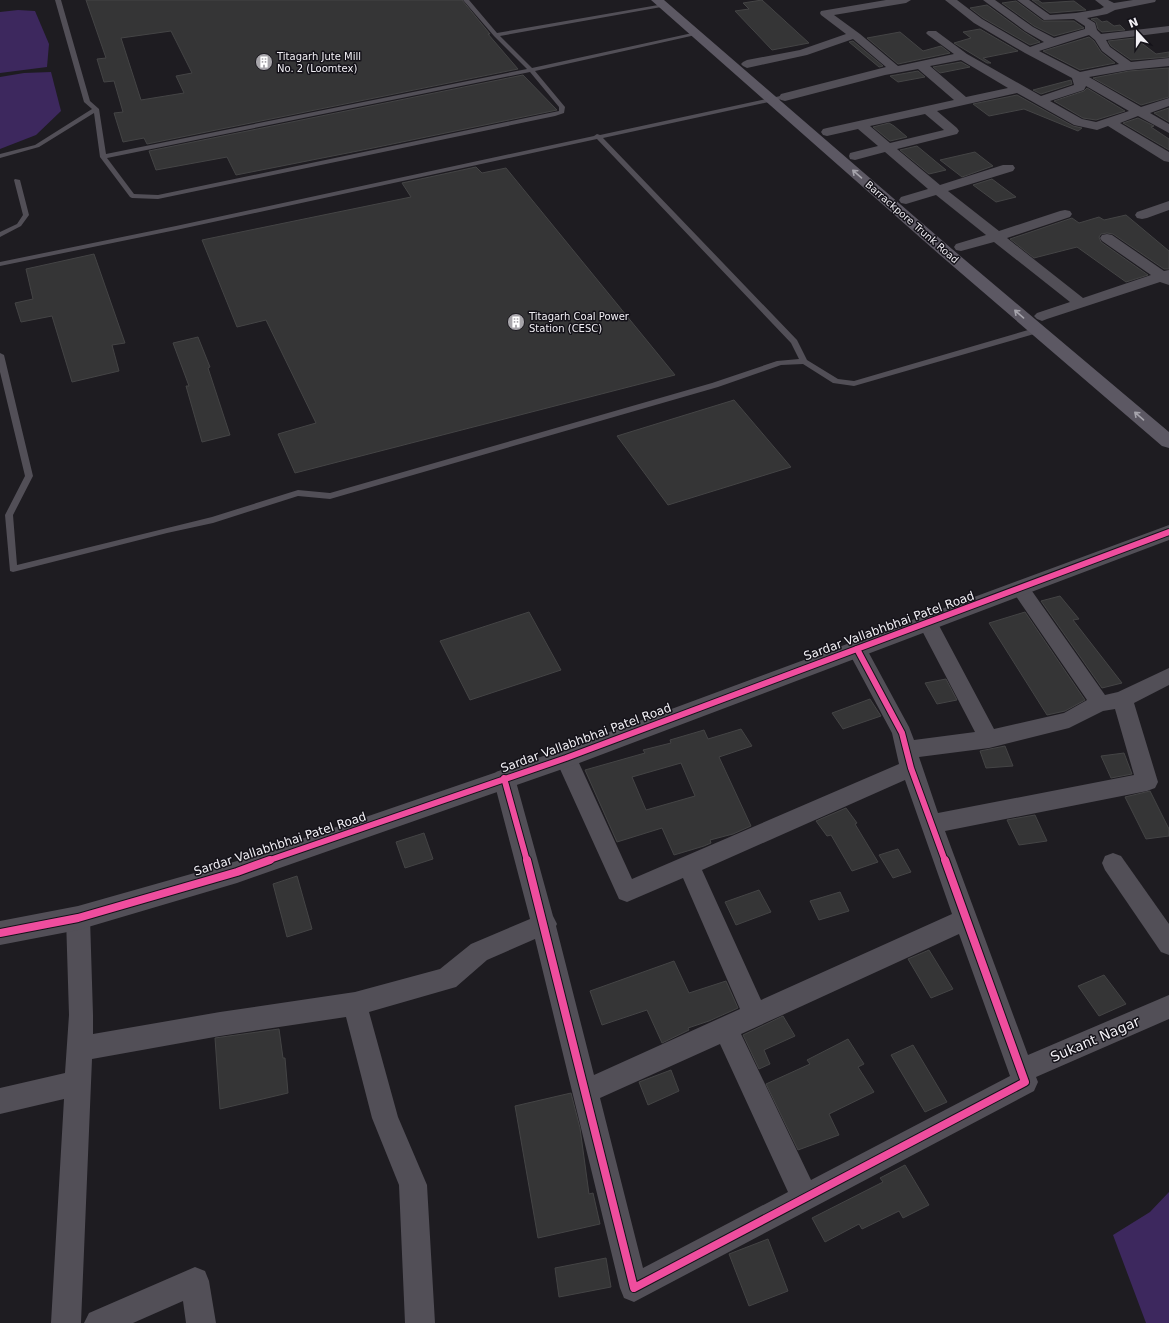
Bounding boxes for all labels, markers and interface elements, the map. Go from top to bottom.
north arrow [1117,12,1157,52]
text: N [1127,15,1140,31]
place label: Titagarh Jute Mill No. 2 (Loomtex) [276,51,361,74]
building icon: Titagarh Jute Mill No. 2 (Loomtex) [254,52,274,72]
one-way arrow [852,169,862,179]
street label: Barrackpore Trunk Road [863,179,961,265]
one-way arrow [1014,309,1024,318]
place label: Titagarh Coal Power Station (CESC) [528,311,630,334]
building icon: Titagarh Coal Power Station (CESC) [506,312,526,332]
one-way arrow [1134,412,1145,421]
street label: Sardar Vallabhbhai Patel Road [802,589,976,663]
street label: Sardar Vallabhbhai Patel Road [499,701,673,775]
street label: Sardar Vallabhbhai Patel Road [192,809,368,879]
street label: Sukant Nagar [1048,1013,1142,1065]

